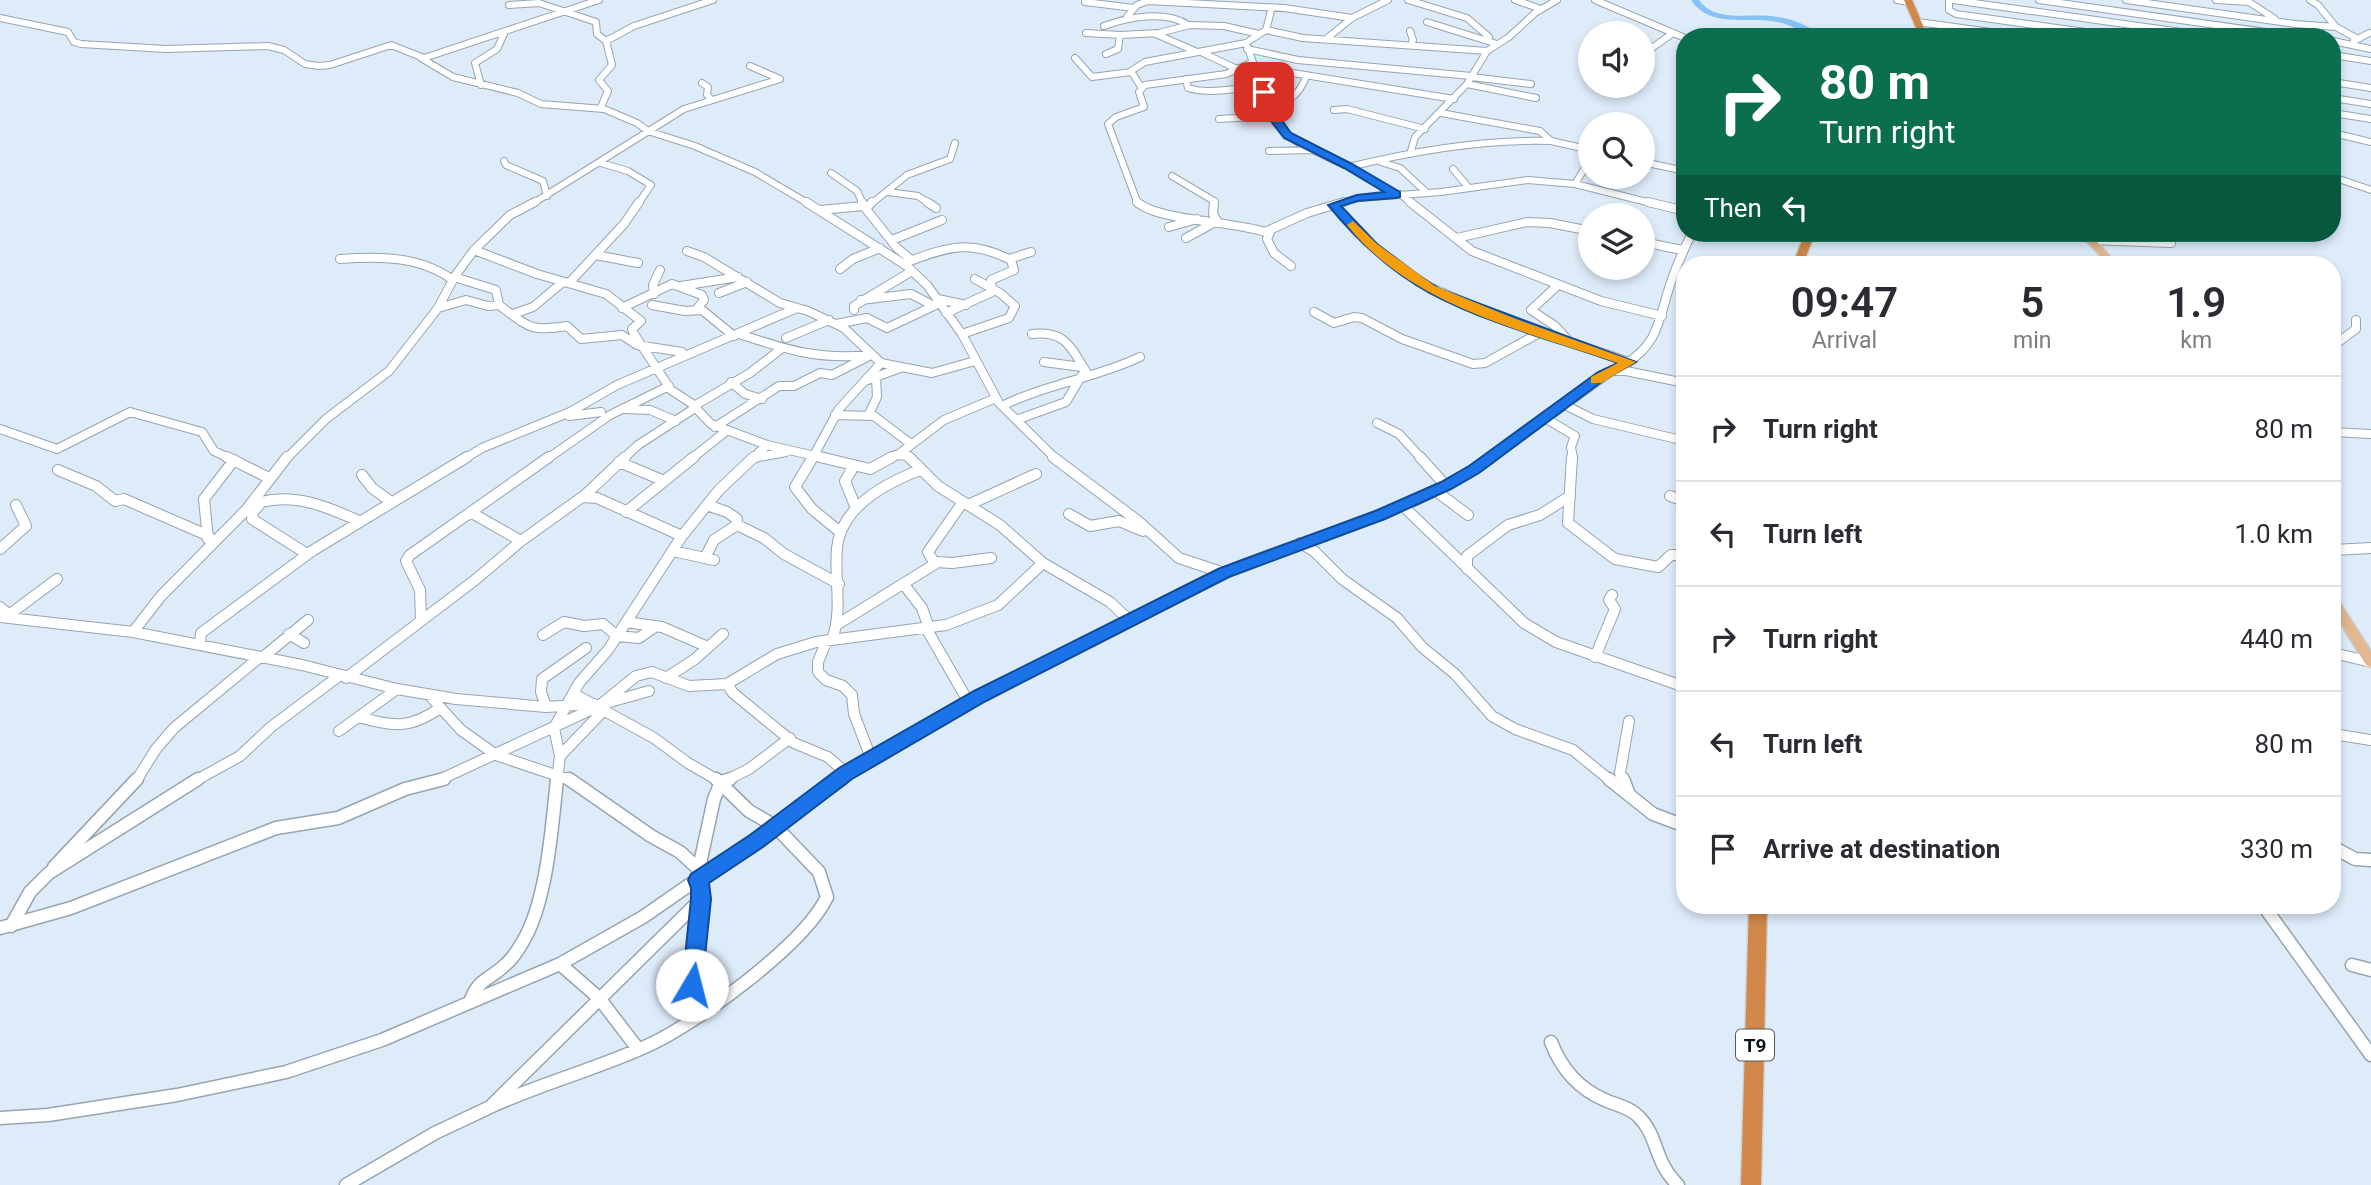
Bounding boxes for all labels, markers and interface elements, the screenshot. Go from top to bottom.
map controls [1578,21,1655,280]
button: sound [1578,21,1655,98]
text: 80 m [1819,54,1930,111]
icon: right [1704,56,1795,147]
pin [1234,62,1294,122]
icon: arrive [1245,73,1283,111]
button: search [1578,112,1655,189]
text: Turn right [1819,113,1955,151]
icon: left [1776,189,1814,227]
text: Then [1704,193,1762,223]
button: layers [1578,203,1655,280]
text: 09:47 [1791,278,1898,327]
text: 5 [2020,278,2044,327]
text: 1.9 [2166,278,2226,327]
text: Arrival [1812,327,1877,354]
text: min [2013,327,2051,354]
text: km [2180,327,2212,354]
icon: right [1704,410,1742,448]
text: Turn right [1763,414,1878,444]
text: 80 m [2255,414,2313,444]
icon: left [1704,515,1742,553]
text: Turn left [1763,519,1862,549]
text: 1.0 km [2234,519,2313,549]
icon: right [1704,620,1742,658]
text: Turn right [1763,624,1878,654]
text: 440 m [2240,624,2313,654]
icon: left [1704,725,1742,763]
text: Turn left [1763,729,1862,759]
text: 80 m [2255,729,2313,759]
icon: arrive [1704,830,1742,868]
text: Arrive at destination [1763,834,2000,864]
text: 330 m [2240,834,2313,864]
position arrow [655,948,729,1022]
road number: T9 [1736,1030,1774,1060]

